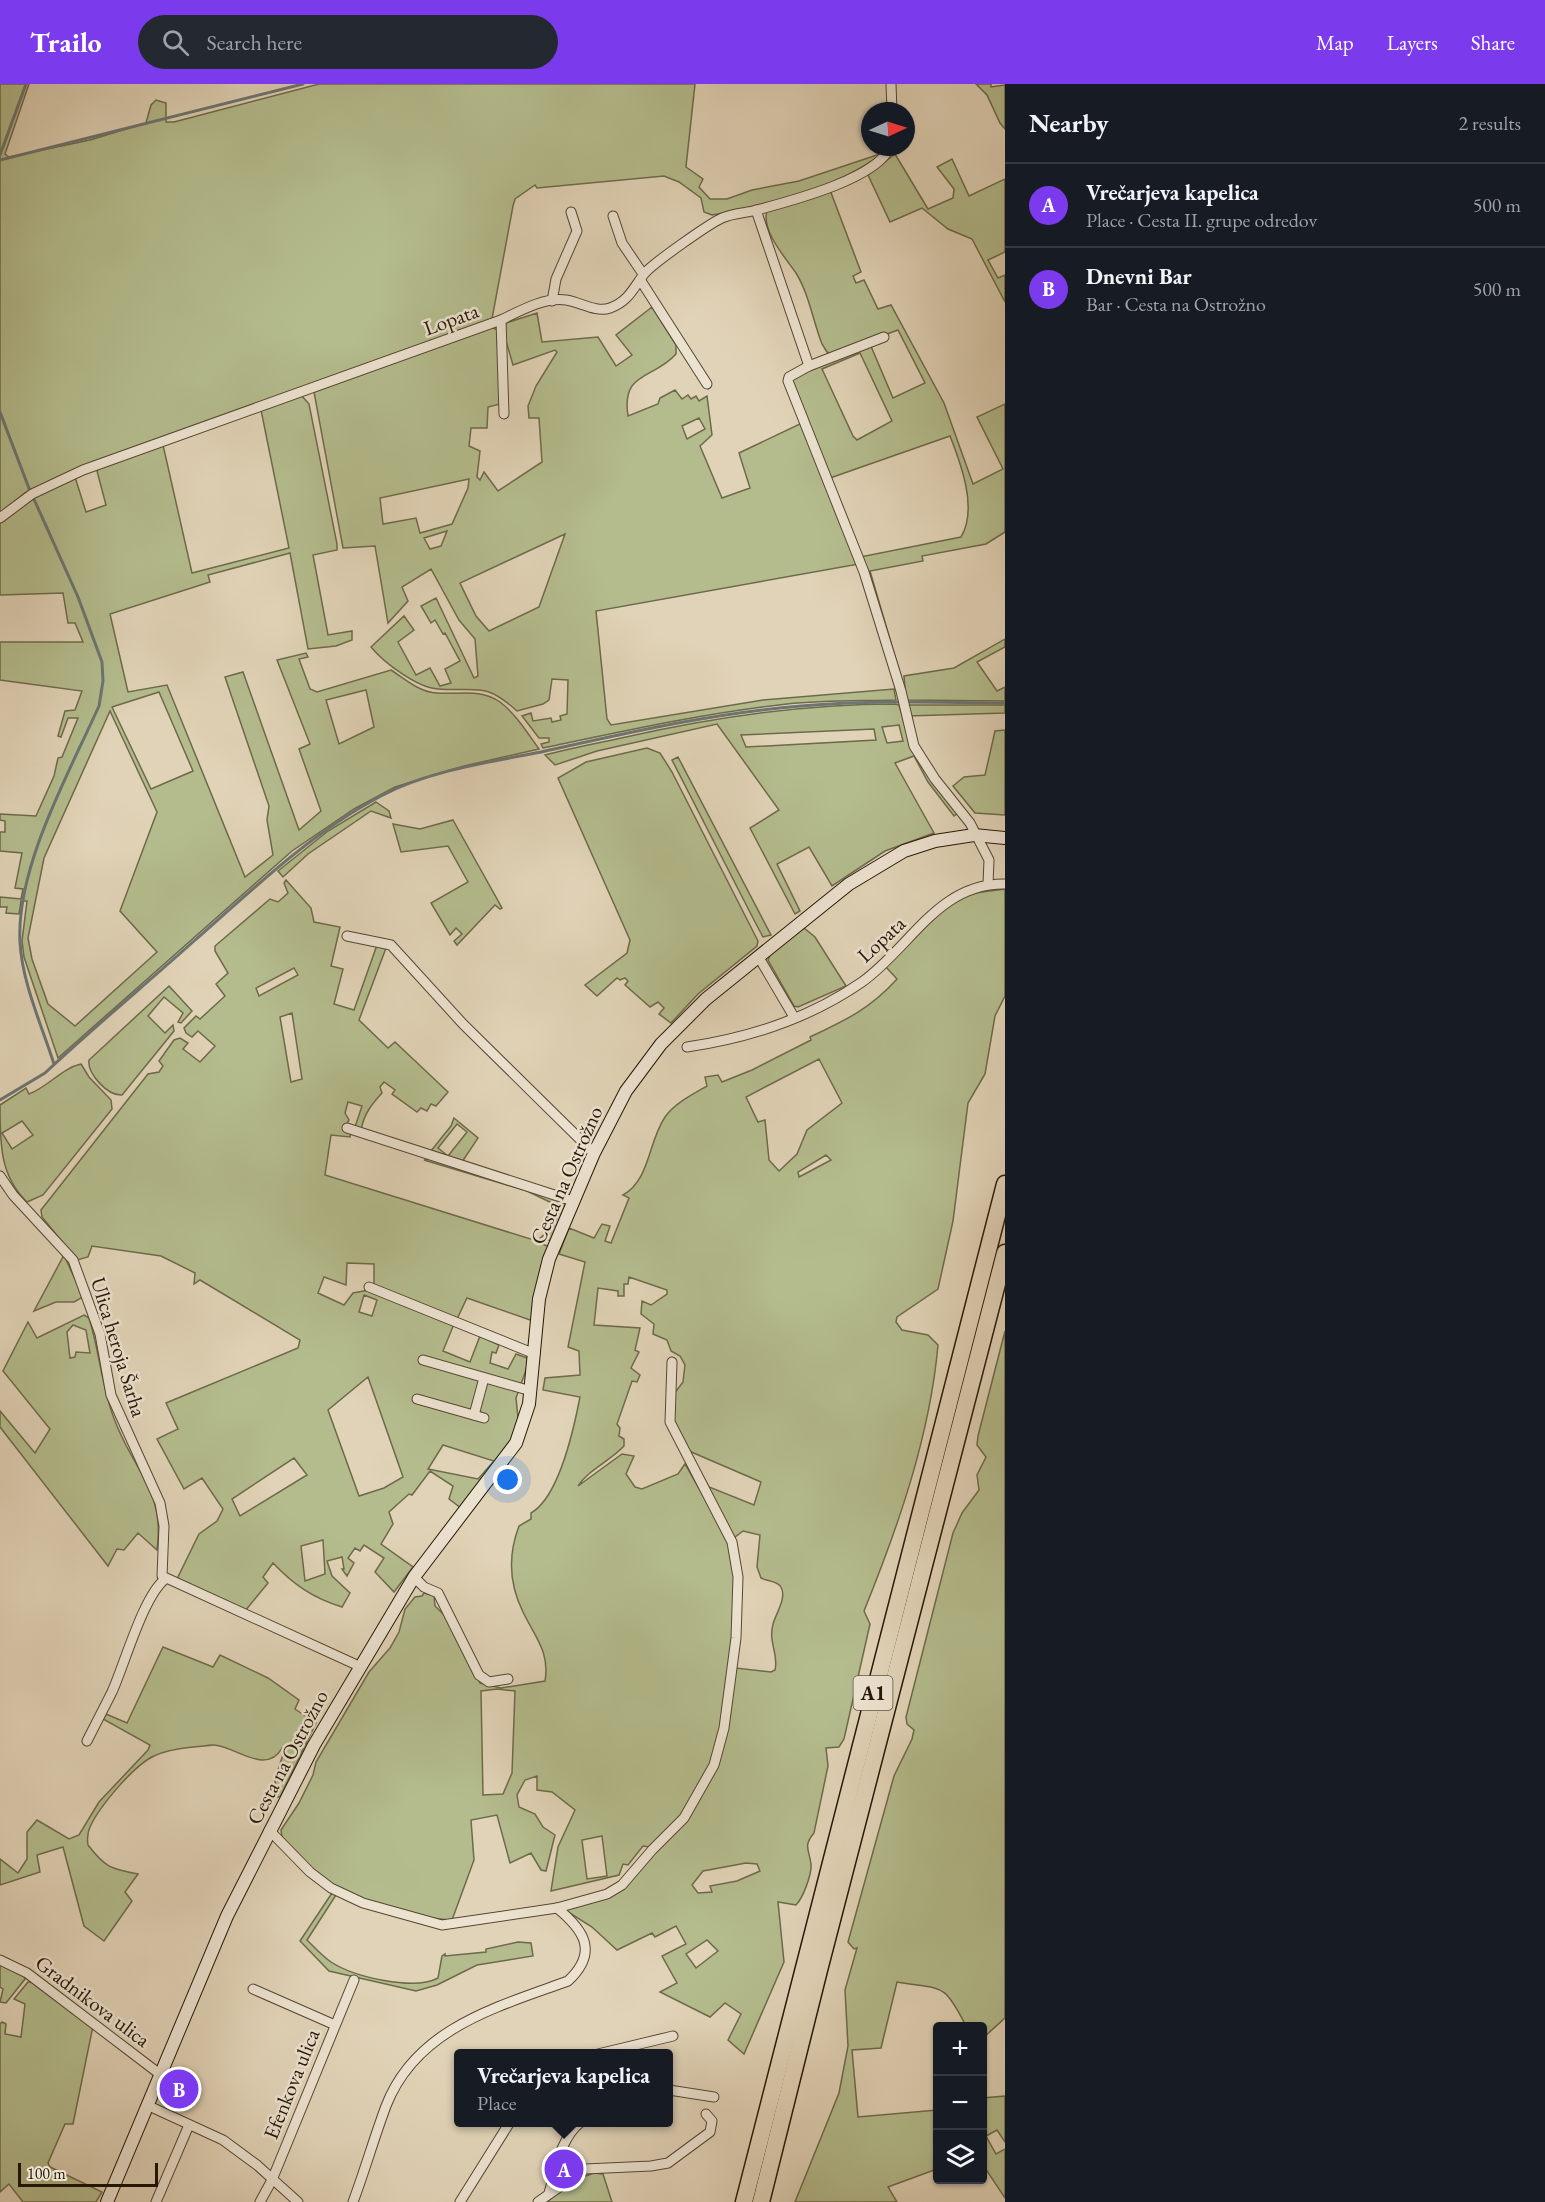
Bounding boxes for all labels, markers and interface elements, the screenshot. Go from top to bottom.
search box [138,15,558,69]
text: Trailo [30,24,102,60]
icon: search [159,26,192,59]
text: Search here [207,28,302,57]
text: Map [1316,29,1354,56]
text: Layers [1387,29,1438,56]
text: Share [1471,29,1515,56]
north arrow [861,102,915,156]
text: Nearby [1029,106,1109,140]
text: 2 results [1458,110,1521,136]
text: Vrečarjeva kapelica [1086,178,1259,207]
text: A [1041,192,1056,218]
text: 500 m [1473,192,1521,218]
text: Place · Cesta II. grupe odredov [1086,207,1317,233]
text: Dnevni Bar [1086,262,1192,291]
text: B [1042,276,1055,302]
text: 500 m [1473,276,1521,302]
text: Bar · Cesta na Ostrožno [1086,291,1266,317]
street label: Lopata [420,296,483,341]
street label: Lopata [851,909,911,968]
street label: Cesta na Ostrožno [523,1102,609,1248]
street label: Ulica heroja Šarha [85,1274,153,1421]
your location [493,1465,522,1494]
road number: A1 [854,1676,892,1710]
street label: Cesta na Ostrožno [240,1685,334,1829]
street label: Gradnikova ulica [30,1949,156,2053]
map controls [933,2022,987,2184]
button: + [933,2022,987,2076]
street label: Efenkova ulica [257,2024,326,2143]
popup [454,2049,673,2127]
text: Vrečarjeva kapelica [477,2061,650,2090]
pin: B [160,2066,198,2112]
button: − [933,2076,987,2130]
text: Place [477,2090,516,2116]
button: layers [933,2130,987,2184]
pin: A [544,2146,584,2192]
scale bar [18,2160,158,2188]
text: 100 m [27,2163,66,2184]

